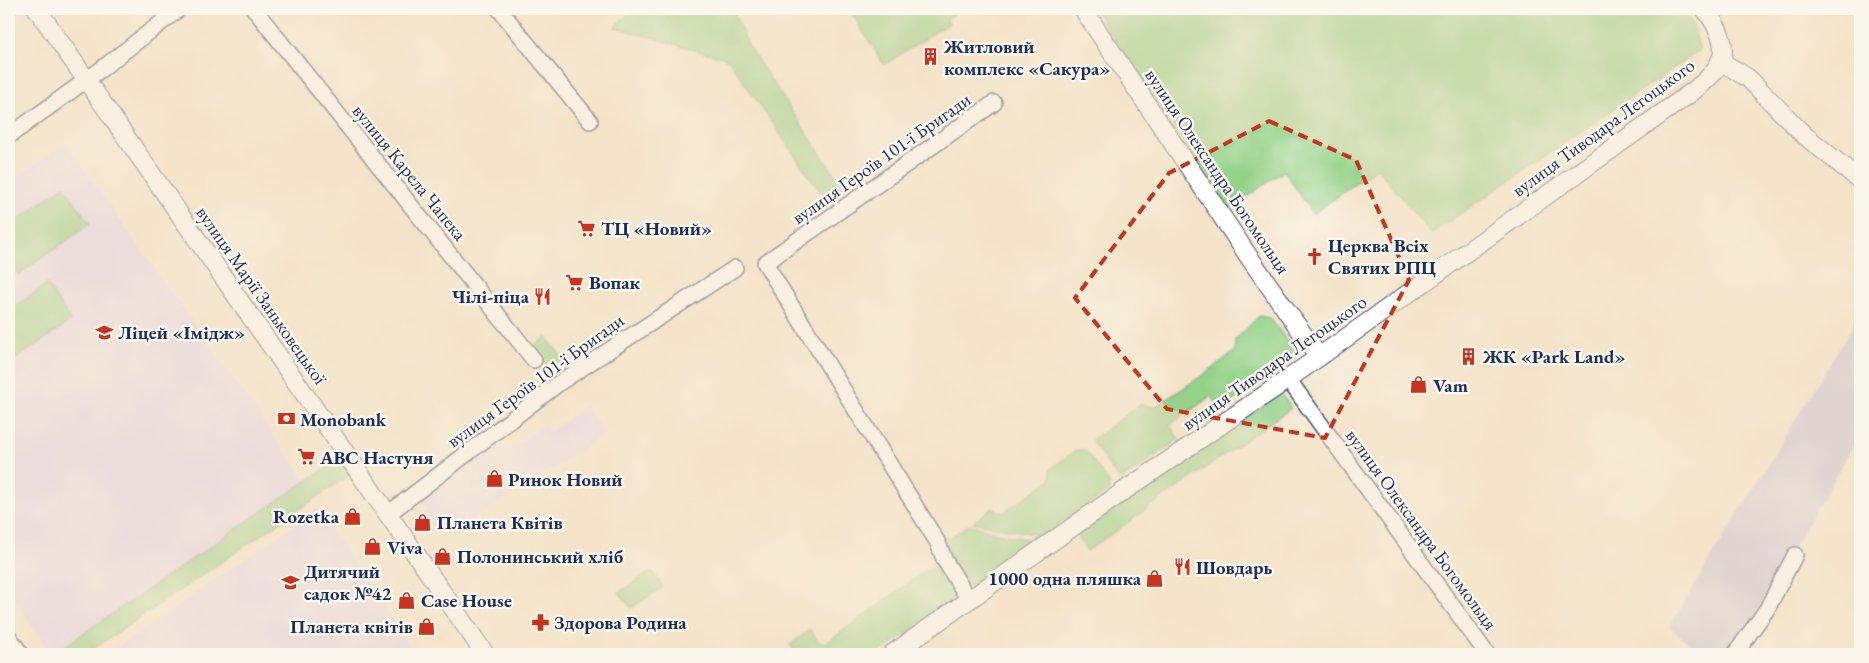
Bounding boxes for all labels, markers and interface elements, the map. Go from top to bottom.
place label: Житловий комплекс «Сакура» [943,34,1110,81]
building icon: Житловий комплекс «Сакура» [920,47,940,67]
street label: вулиця Тиводара Легоцького [1507,53,1700,202]
street label: вулиця Олександра Богомольця [1139,64,1296,279]
street label: вулиця Героїв 101-ї Бригади [787,87,976,230]
street label: вулиця Карела Чапека [347,99,473,246]
street label: вулиця Марії Заньковецької [190,201,333,390]
place label: ТЦ «Новий» [601,216,712,241]
supermarket icon: ТЦ «Новий» [577,218,597,238]
place label: Церква Всіх Святих РПЦ [1328,233,1436,280]
church icon: Церква Всіх Святих РПЦ [1304,246,1324,266]
place label: Вопак [589,270,641,295]
supermarket icon: Вопак [565,272,585,292]
place label: Чілі-піца [452,284,530,309]
restaurant icon: Чілі-піца [533,286,553,306]
street label: вулиця Тиводара Легоцького [1177,289,1372,436]
street label: вулиця Героїв 101-ї Бригади [442,308,629,453]
place label: Ліцей «Імідж» [118,320,245,345]
school or university icon: Ліцей «Імідж» [94,322,114,342]
place label: ЖК «Park Land» [1482,344,1626,369]
building icon: ЖК «Park Land» [1459,346,1479,366]
place label: Vam [1433,373,1469,398]
shop icon: Vam [1409,375,1429,395]
place label: Monobank [300,407,387,432]
bank icon: Monobank [276,409,296,429]
street label: вулиця Олександра Богомольця [1340,424,1503,635]
place label: ABC Настуня [319,445,434,470]
supermarket icon: ABC Настуня [296,447,316,467]
place label: Ринок Новий [508,467,623,492]
shop icon: Ринок Новий [484,469,504,489]
place label: Rozetka [273,504,340,529]
shop icon: Rozetka [343,506,363,526]
place label: Планета Квітів [437,510,563,535]
shop icon: Планета Квітів [413,512,433,532]
place label: Viva [387,535,423,560]
shop icon: Viva [363,537,383,557]
place label: Полонинський хліб [457,544,624,569]
shop icon: Полонинський хліб [433,546,453,566]
place label: Шовдарь [1196,555,1272,580]
restaurant icon: Шовдарь [1172,557,1192,577]
place label: Дитячий садок №42 [304,559,392,606]
place label: 1000 одна пляшка [988,566,1142,591]
shop icon: 1000 одна пляшка [1145,568,1165,588]
school or university icon: Дитячий садок №42 [280,572,300,592]
place label: Case House [421,588,512,613]
shop icon: Case House [397,590,417,610]
place label: Здорова Родина [554,610,687,635]
pharmacy icon: Здорова Родина [530,612,550,632]
place label: Планета квітів [290,614,413,639]
shop icon: Планета квітів [417,616,437,636]

